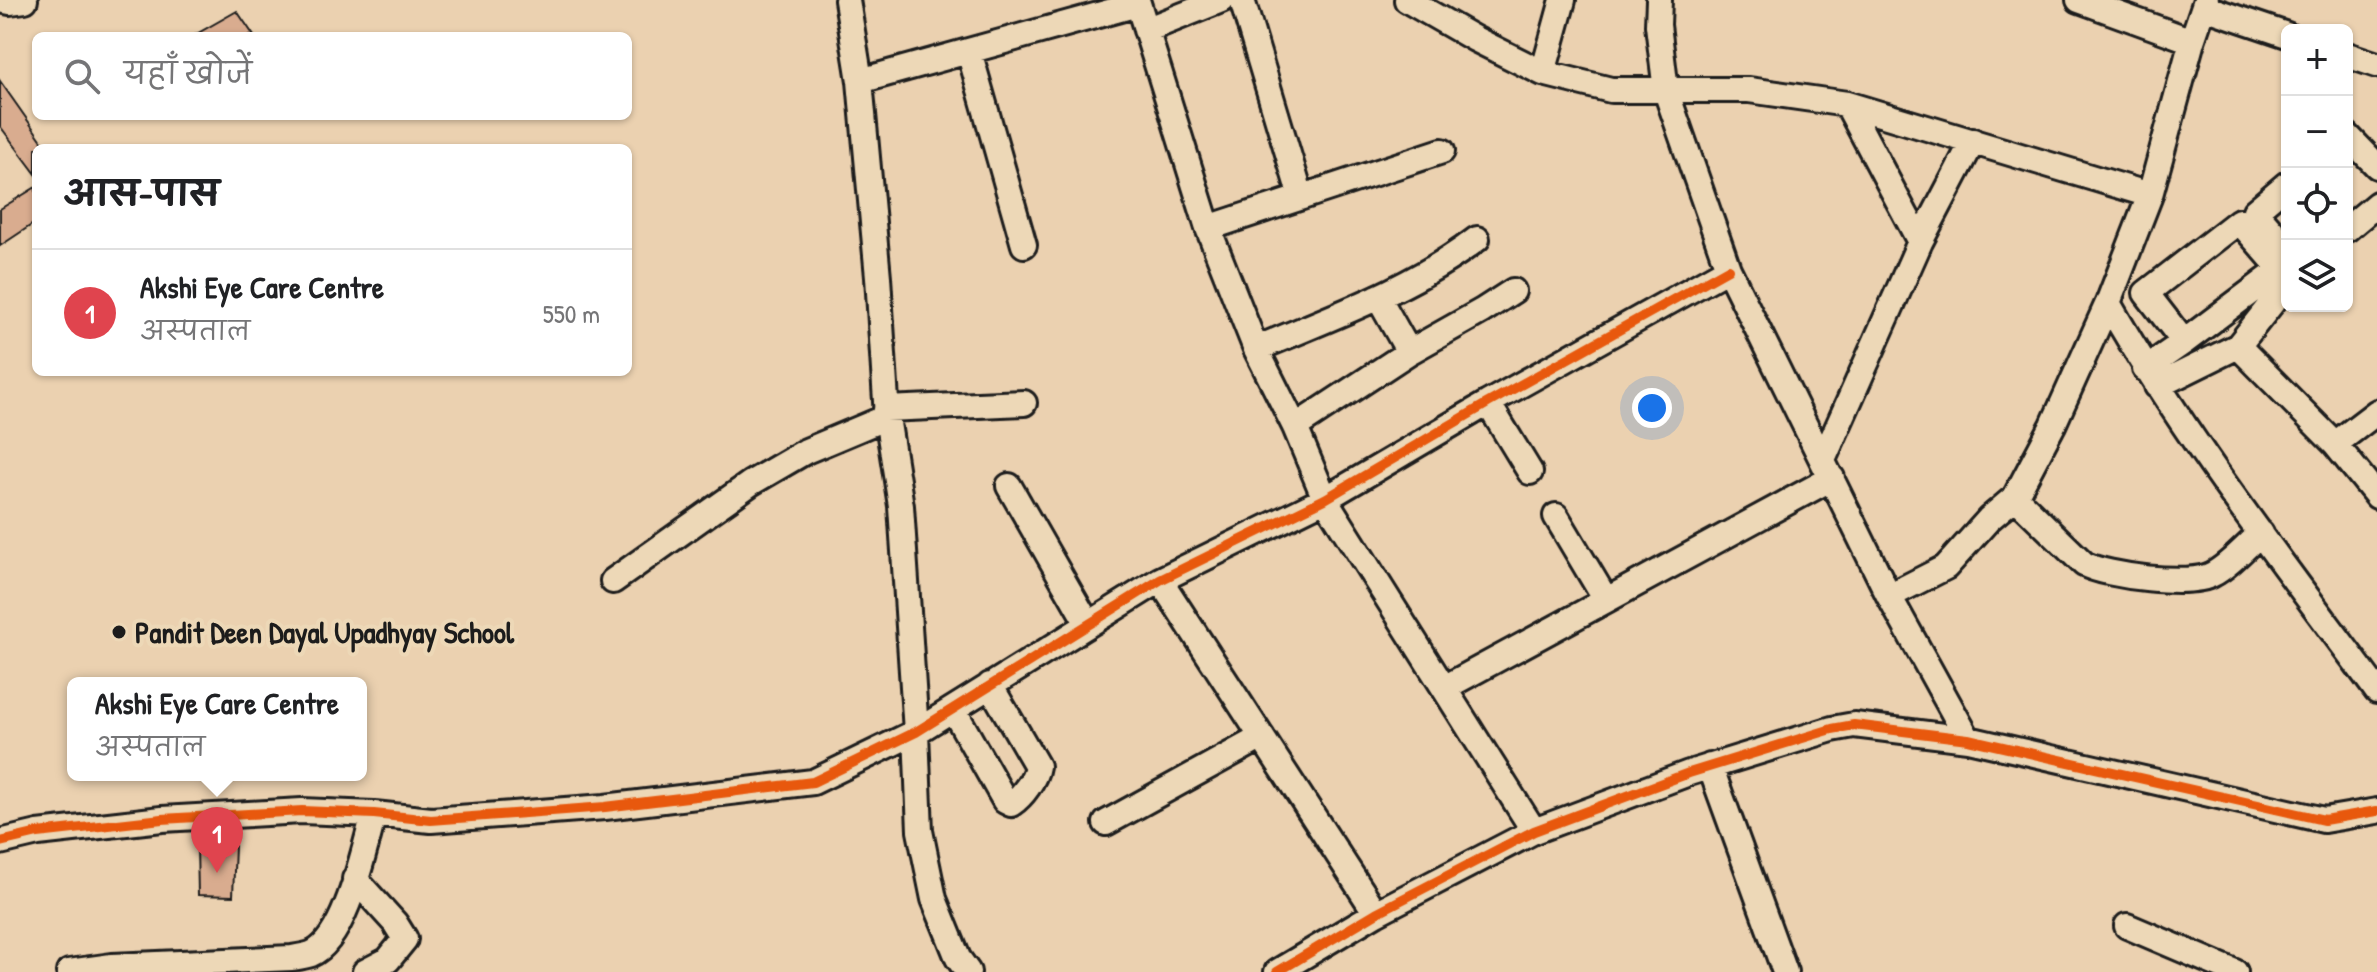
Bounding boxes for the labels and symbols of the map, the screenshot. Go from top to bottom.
your location [1632,388,1672,428]
place label: Pandit Deen Dayal Upadhyay School [135,612,515,653]
marker: Pandit Deen Dayal Upadhyay School [110,623,128,641]
pin: 1 [191,807,243,873]

